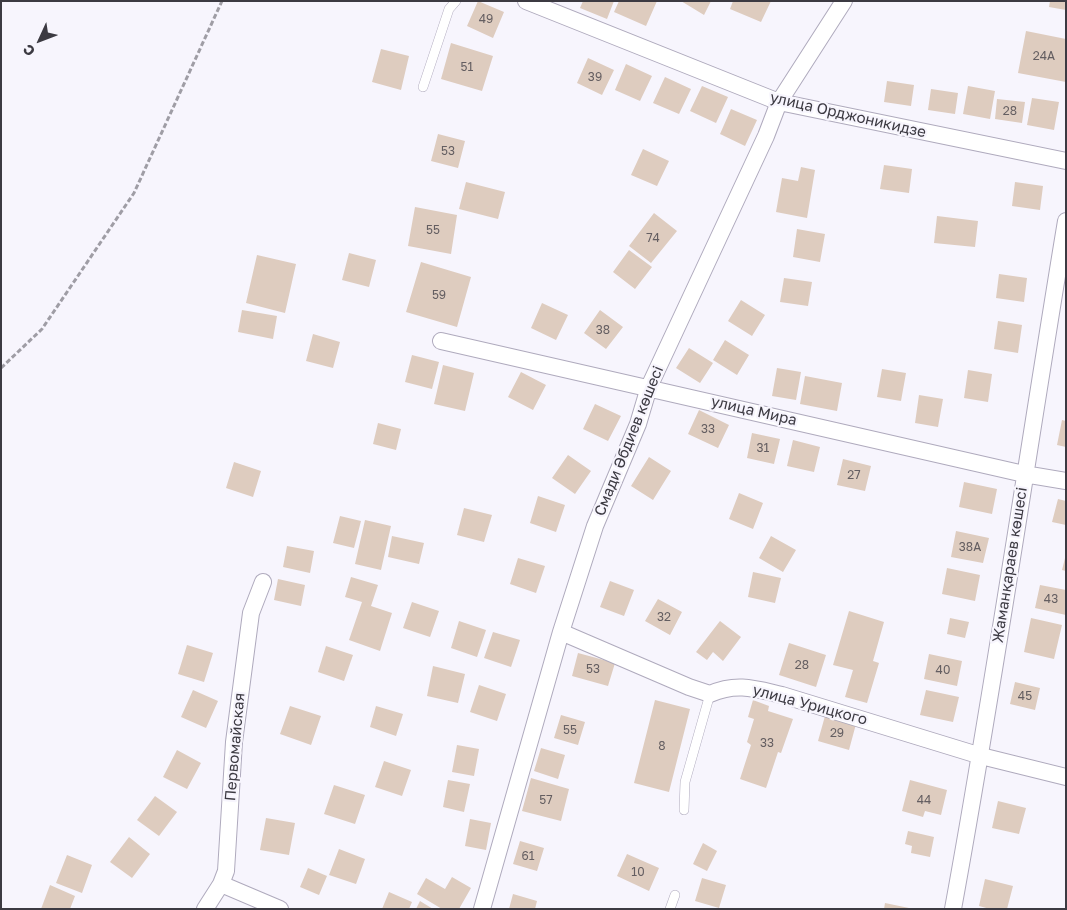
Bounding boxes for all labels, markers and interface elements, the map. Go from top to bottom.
house number: 49 [479,12,493,26]
north arrow [15,15,65,65]
text: С [19,41,38,60]
house number: 24А [1033,49,1055,63]
house number: 51 [461,60,473,74]
house number: 39 [588,70,602,84]
street label: улица Орджоникидзе [768,88,928,142]
house number: 28 [1003,104,1017,118]
house number: 53 [441,144,455,158]
house number: 55 [426,223,440,237]
house number: 74 [646,231,660,245]
house number: 59 [432,288,446,302]
house number: 38 [596,323,610,337]
street label: Смади Әбдиев көшесі [591,363,667,519]
street label: улица Мира [709,392,799,430]
house number: 33 [701,422,715,436]
house number: 31 [757,441,769,455]
house number: 27 [847,468,861,482]
street label: Жаманқараев көшесі [989,486,1031,644]
house number: 38А [959,540,981,554]
house number: 43 [1044,592,1058,606]
house number: 32 [657,610,671,624]
house number: 28 [795,658,809,672]
house number: 53 [586,662,600,676]
house number: 40 [936,663,950,677]
street label: улица Урицкого [751,681,869,729]
house number: 45 [1018,689,1032,703]
street label: Первомайская [221,692,249,802]
house number: 55 [563,723,577,737]
house number: 29 [830,726,844,740]
house number: 33 [760,736,774,750]
house number: 8 [658,739,666,753]
house number: 57 [539,793,553,807]
house number: 44 [917,793,931,807]
house number: 61 [521,849,535,863]
house number: 10 [631,865,645,879]

